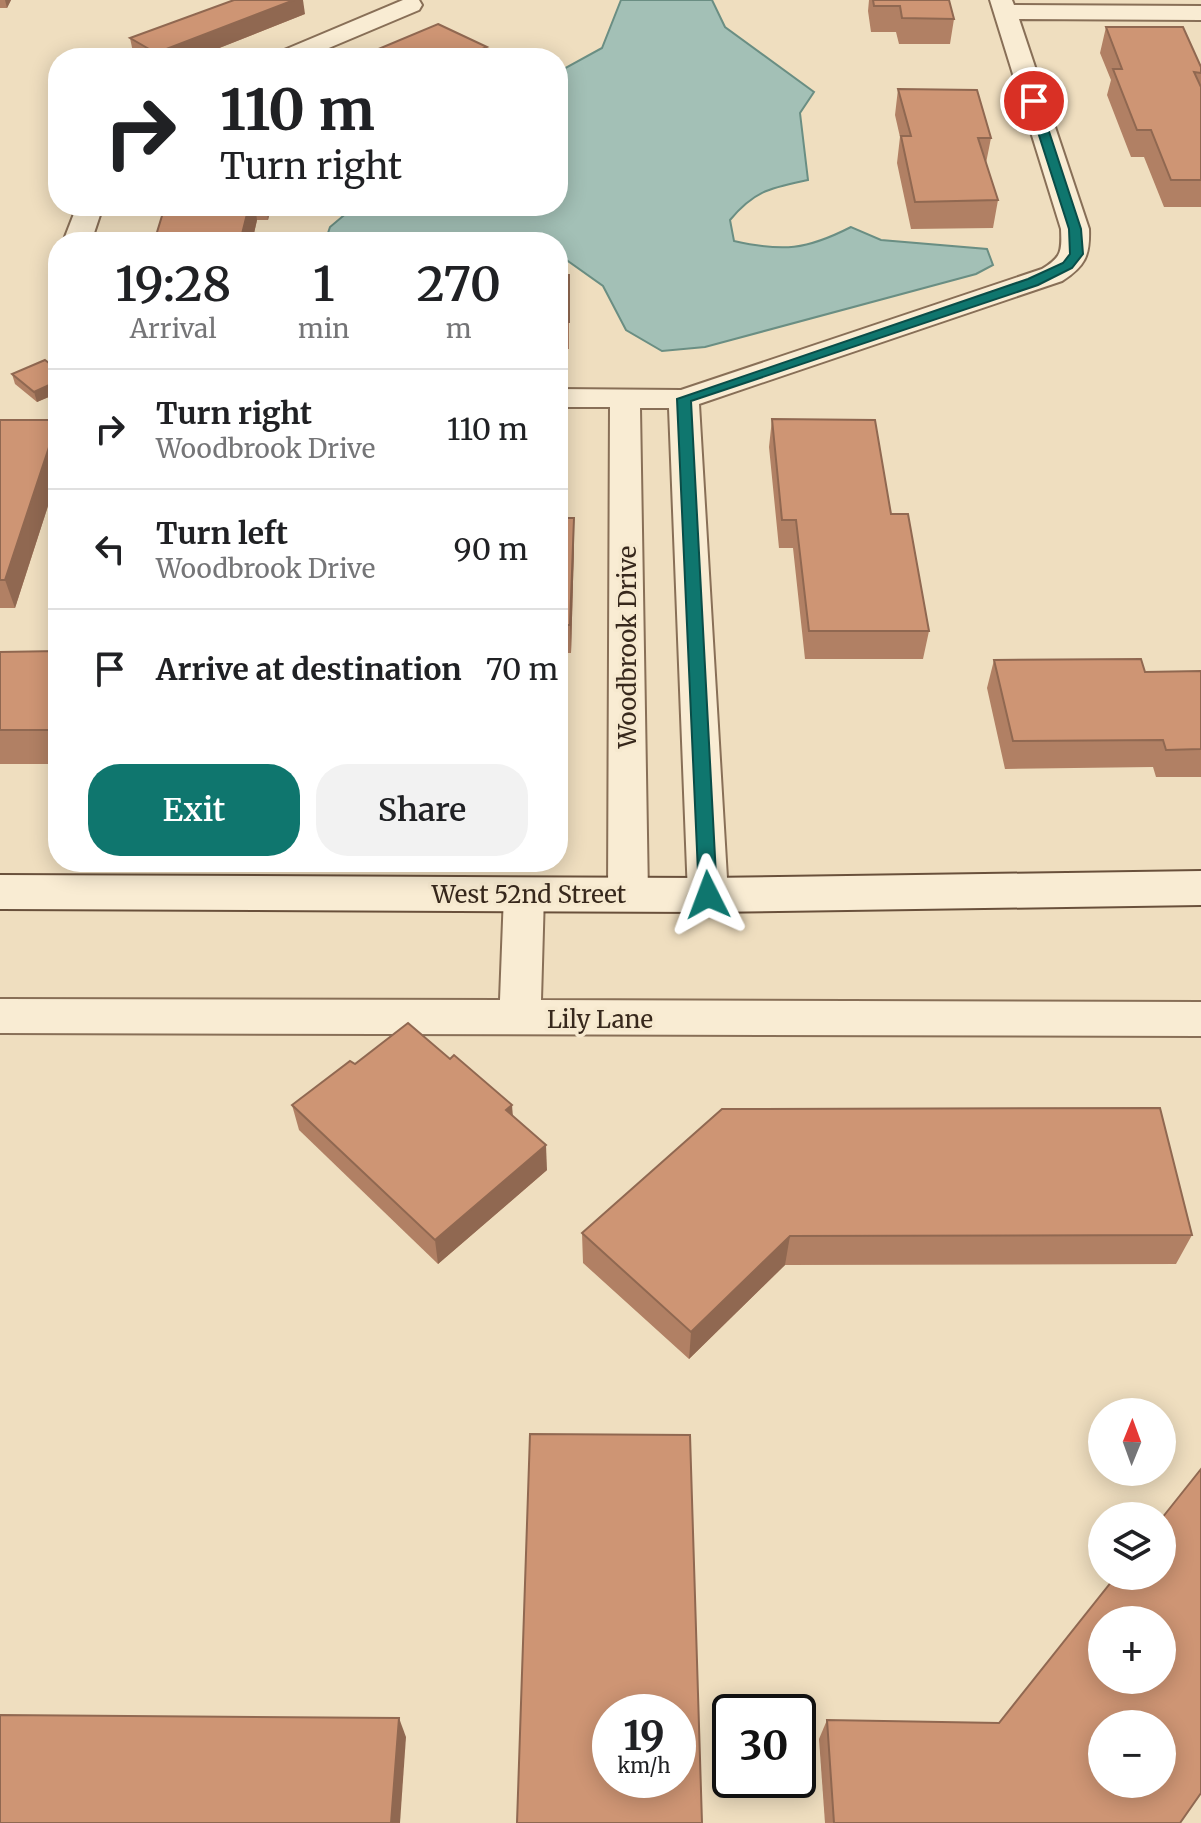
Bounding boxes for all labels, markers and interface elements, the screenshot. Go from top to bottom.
pin [1000,67,1068,135]
text: 110 m [220,75,375,145]
icon: arrive [1012,79,1056,123]
icon: right [88,80,192,184]
text: Turn right [220,144,402,189]
text: 19:28 [115,254,231,314]
text: 1 [313,254,335,314]
text: 270 [416,254,501,314]
text: Arrival [130,312,216,345]
text: min [298,312,350,345]
text: m [446,312,472,345]
text: Turn right [156,394,312,432]
icon: right [88,407,132,451]
text: 110 m [447,410,528,448]
text: Woodbrook Drive [156,432,375,465]
text: Turn left [156,514,288,552]
icon: left [88,527,132,571]
text: 90 m [454,530,528,568]
street label: Woodbrook Drive [612,546,643,749]
text: Woodbrook Drive [156,552,375,585]
icon: arrive [88,647,132,691]
text: Arrive at destination [156,650,462,688]
text: 70 m [486,650,558,688]
button: Exit [88,764,300,856]
button: Share [316,764,528,856]
position arrow [666,853,750,937]
street label: West 52nd Street [431,879,627,910]
street label: Lily Lane [547,1004,653,1035]
north arrow [1088,1398,1176,1486]
map controls [1088,1398,1176,1798]
button: layers [1088,1502,1176,1590]
button: + [1088,1606,1176,1694]
speed limit sign: 30 [712,1694,816,1798]
button: − [1088,1710,1176,1798]
text: 19 [623,1711,665,1761]
text: km/h [618,1753,670,1778]

